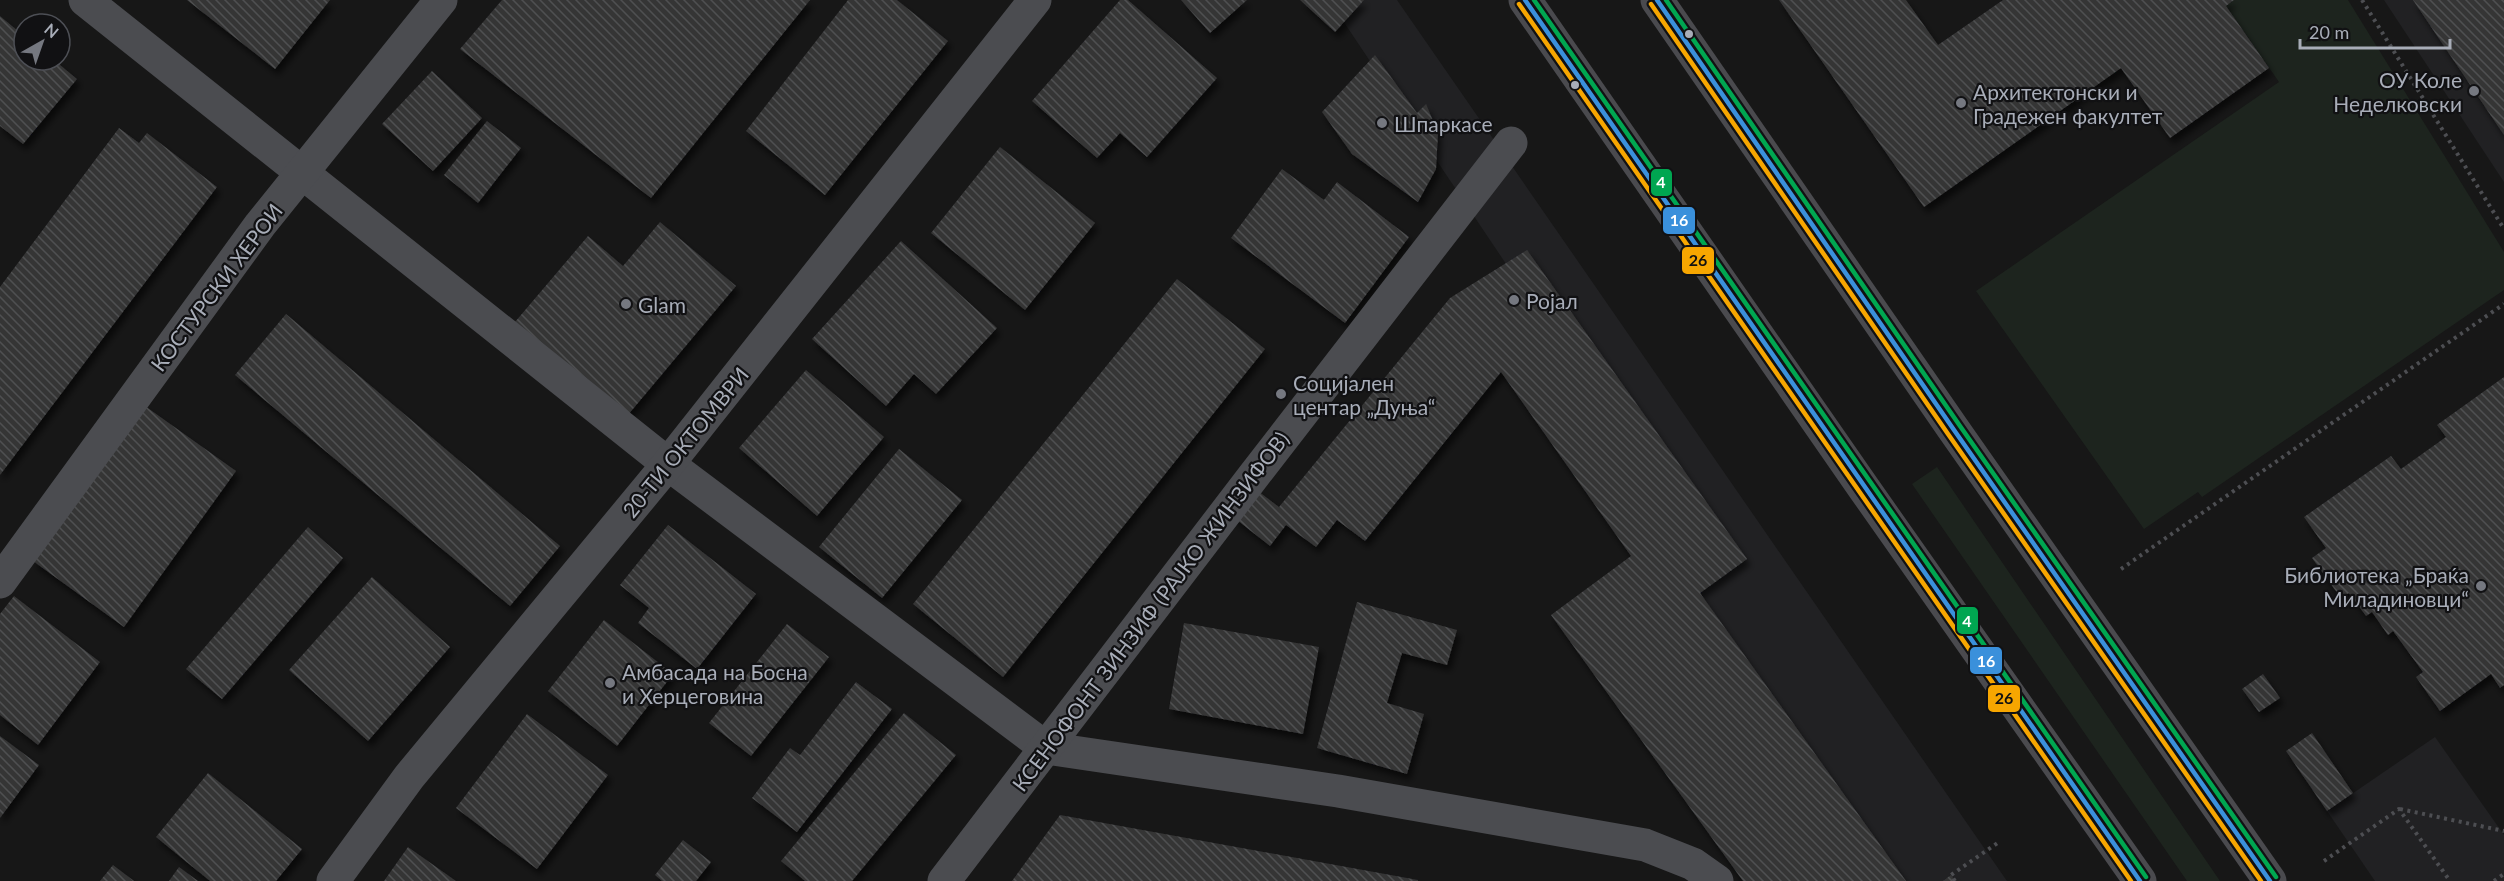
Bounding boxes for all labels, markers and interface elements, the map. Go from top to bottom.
north arrow [12,12,72,72]
scale bar [2300,12,2450,50]
text: N [41,19,63,41]
text: 20 m [2309,21,2349,43]
unlabelled marker [1683,28,1695,40]
place label: ОУ Коле Неделковски [2333,67,2462,116]
unlabelled marker [1569,79,1581,91]
place label: Архитектонски и Градежен факултет [1973,79,2163,128]
marker: ОУ Коле Неделковски [2467,84,2481,98]
marker: Архитектонски и Градежен факултет [1954,96,1968,110]
place label: Шпаркасе [1394,111,1493,136]
marker: Шпаркасе [1375,116,1389,130]
line badge: 4 [1650,168,1673,197]
text: 4 [1656,172,1666,191]
street label: КОСТУРСКИ ХЕРОИ [145,198,287,376]
line badge: 16 [1662,206,1696,235]
text: 16 [1670,210,1688,229]
line badge: 26 [1681,246,1715,275]
text: 26 [1689,250,1707,269]
place label: Ројал [1526,288,1578,313]
place label: Glam [638,292,686,317]
marker: Ројал [1507,293,1521,307]
marker: Glam [619,297,633,311]
street label: 20-ТИ ОКТОМВРИ [617,362,753,522]
place label: Социјален центар „Дуња“ [1293,370,1435,419]
marker: Социјален центар „Дуња“ [1274,387,1288,401]
street label: КСЕНОФОНТ ЗИНЗИФ (РАЈКО ЖИНЗИФОВ) [1006,426,1294,796]
place label: Библиотека „Браќа Миладиновци“ [2284,562,2469,611]
marker: Библиотека „Браќа Миладиновци“ [2474,579,2488,593]
line badge: 4 [1956,606,1979,635]
text: 4 [1962,611,1972,630]
line badge: 16 [1969,646,2003,675]
text: 16 [1977,651,1995,670]
place label: Амбасада на Босна и Херцеговина [622,659,808,708]
marker: Амбасада на Босна и Херцеговина [603,676,617,690]
line badge: 26 [1987,684,2021,713]
text: 26 [1995,688,2013,707]

